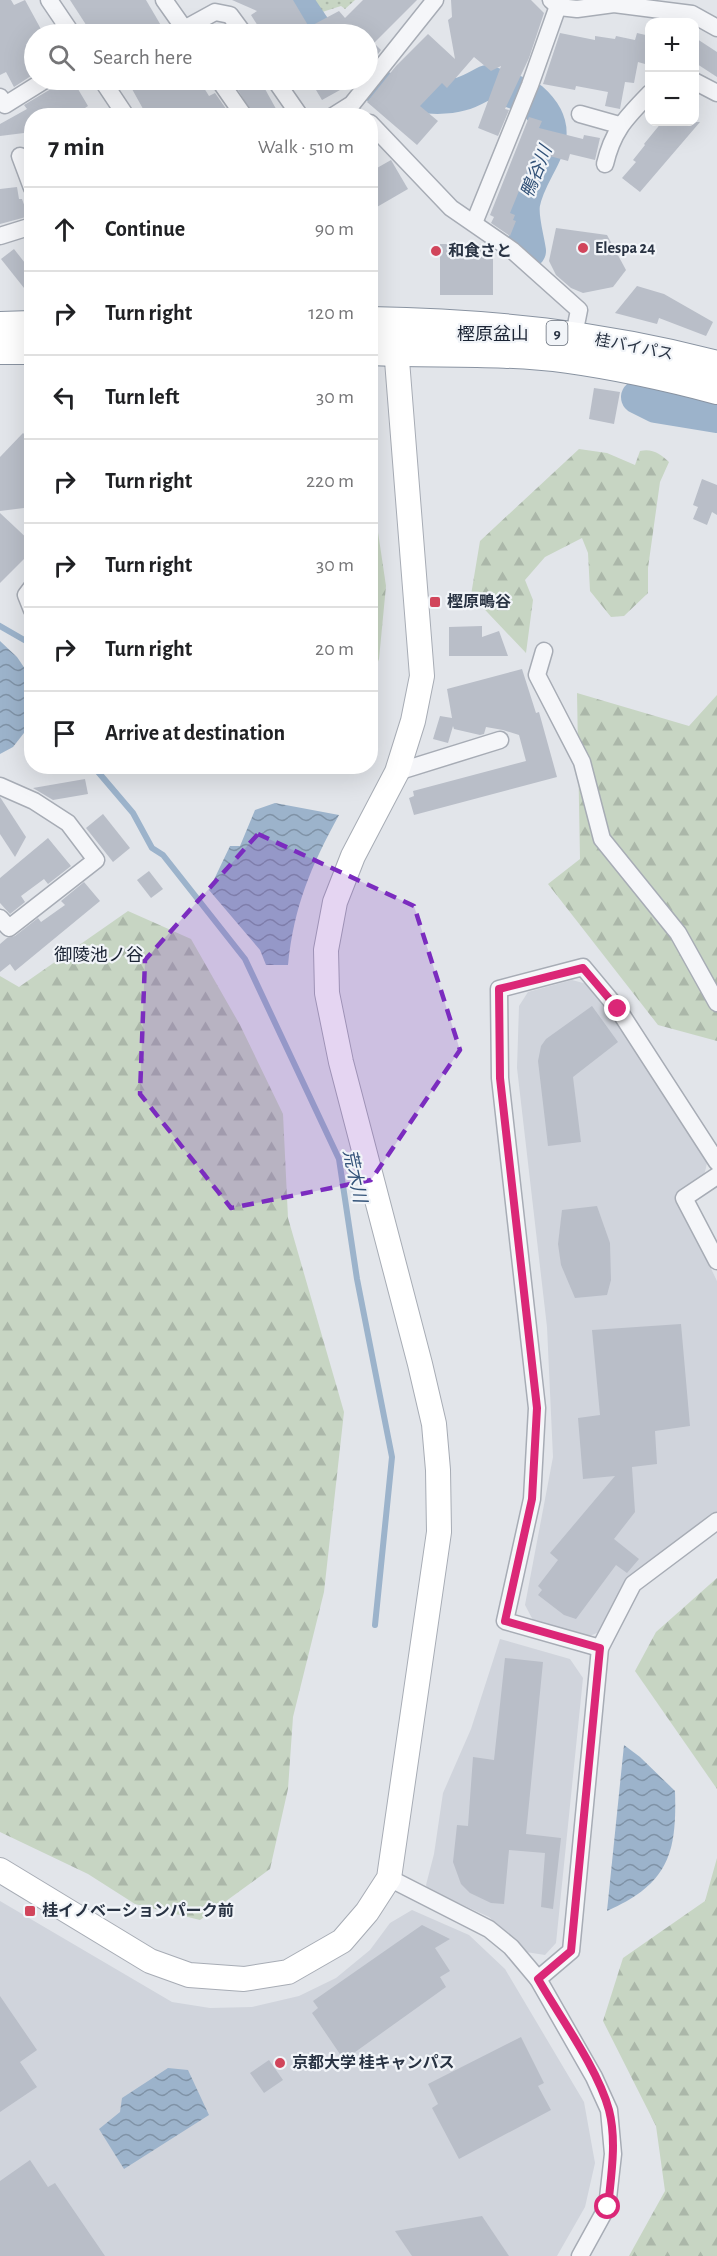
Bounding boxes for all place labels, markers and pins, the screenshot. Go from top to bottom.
place label: Elespa 24 [595,240,655,256]
marker: Elespa 24 [576,241,590,255]
place label: 和食さと [448,242,512,259]
marker: 和食さと [429,244,443,258]
place label: 樫原鴫谷 [447,593,511,610]
marker: 樫原鴫谷 [428,595,442,609]
place label: 桂イノベーションパーク前 [42,1902,234,1919]
marker: 桂イノベーションパーク前 [23,1904,37,1918]
place label: 京都大学 桂キャンパス [292,2054,454,2071]
marker: 京都大学 桂キャンパス [273,2056,287,2070]

